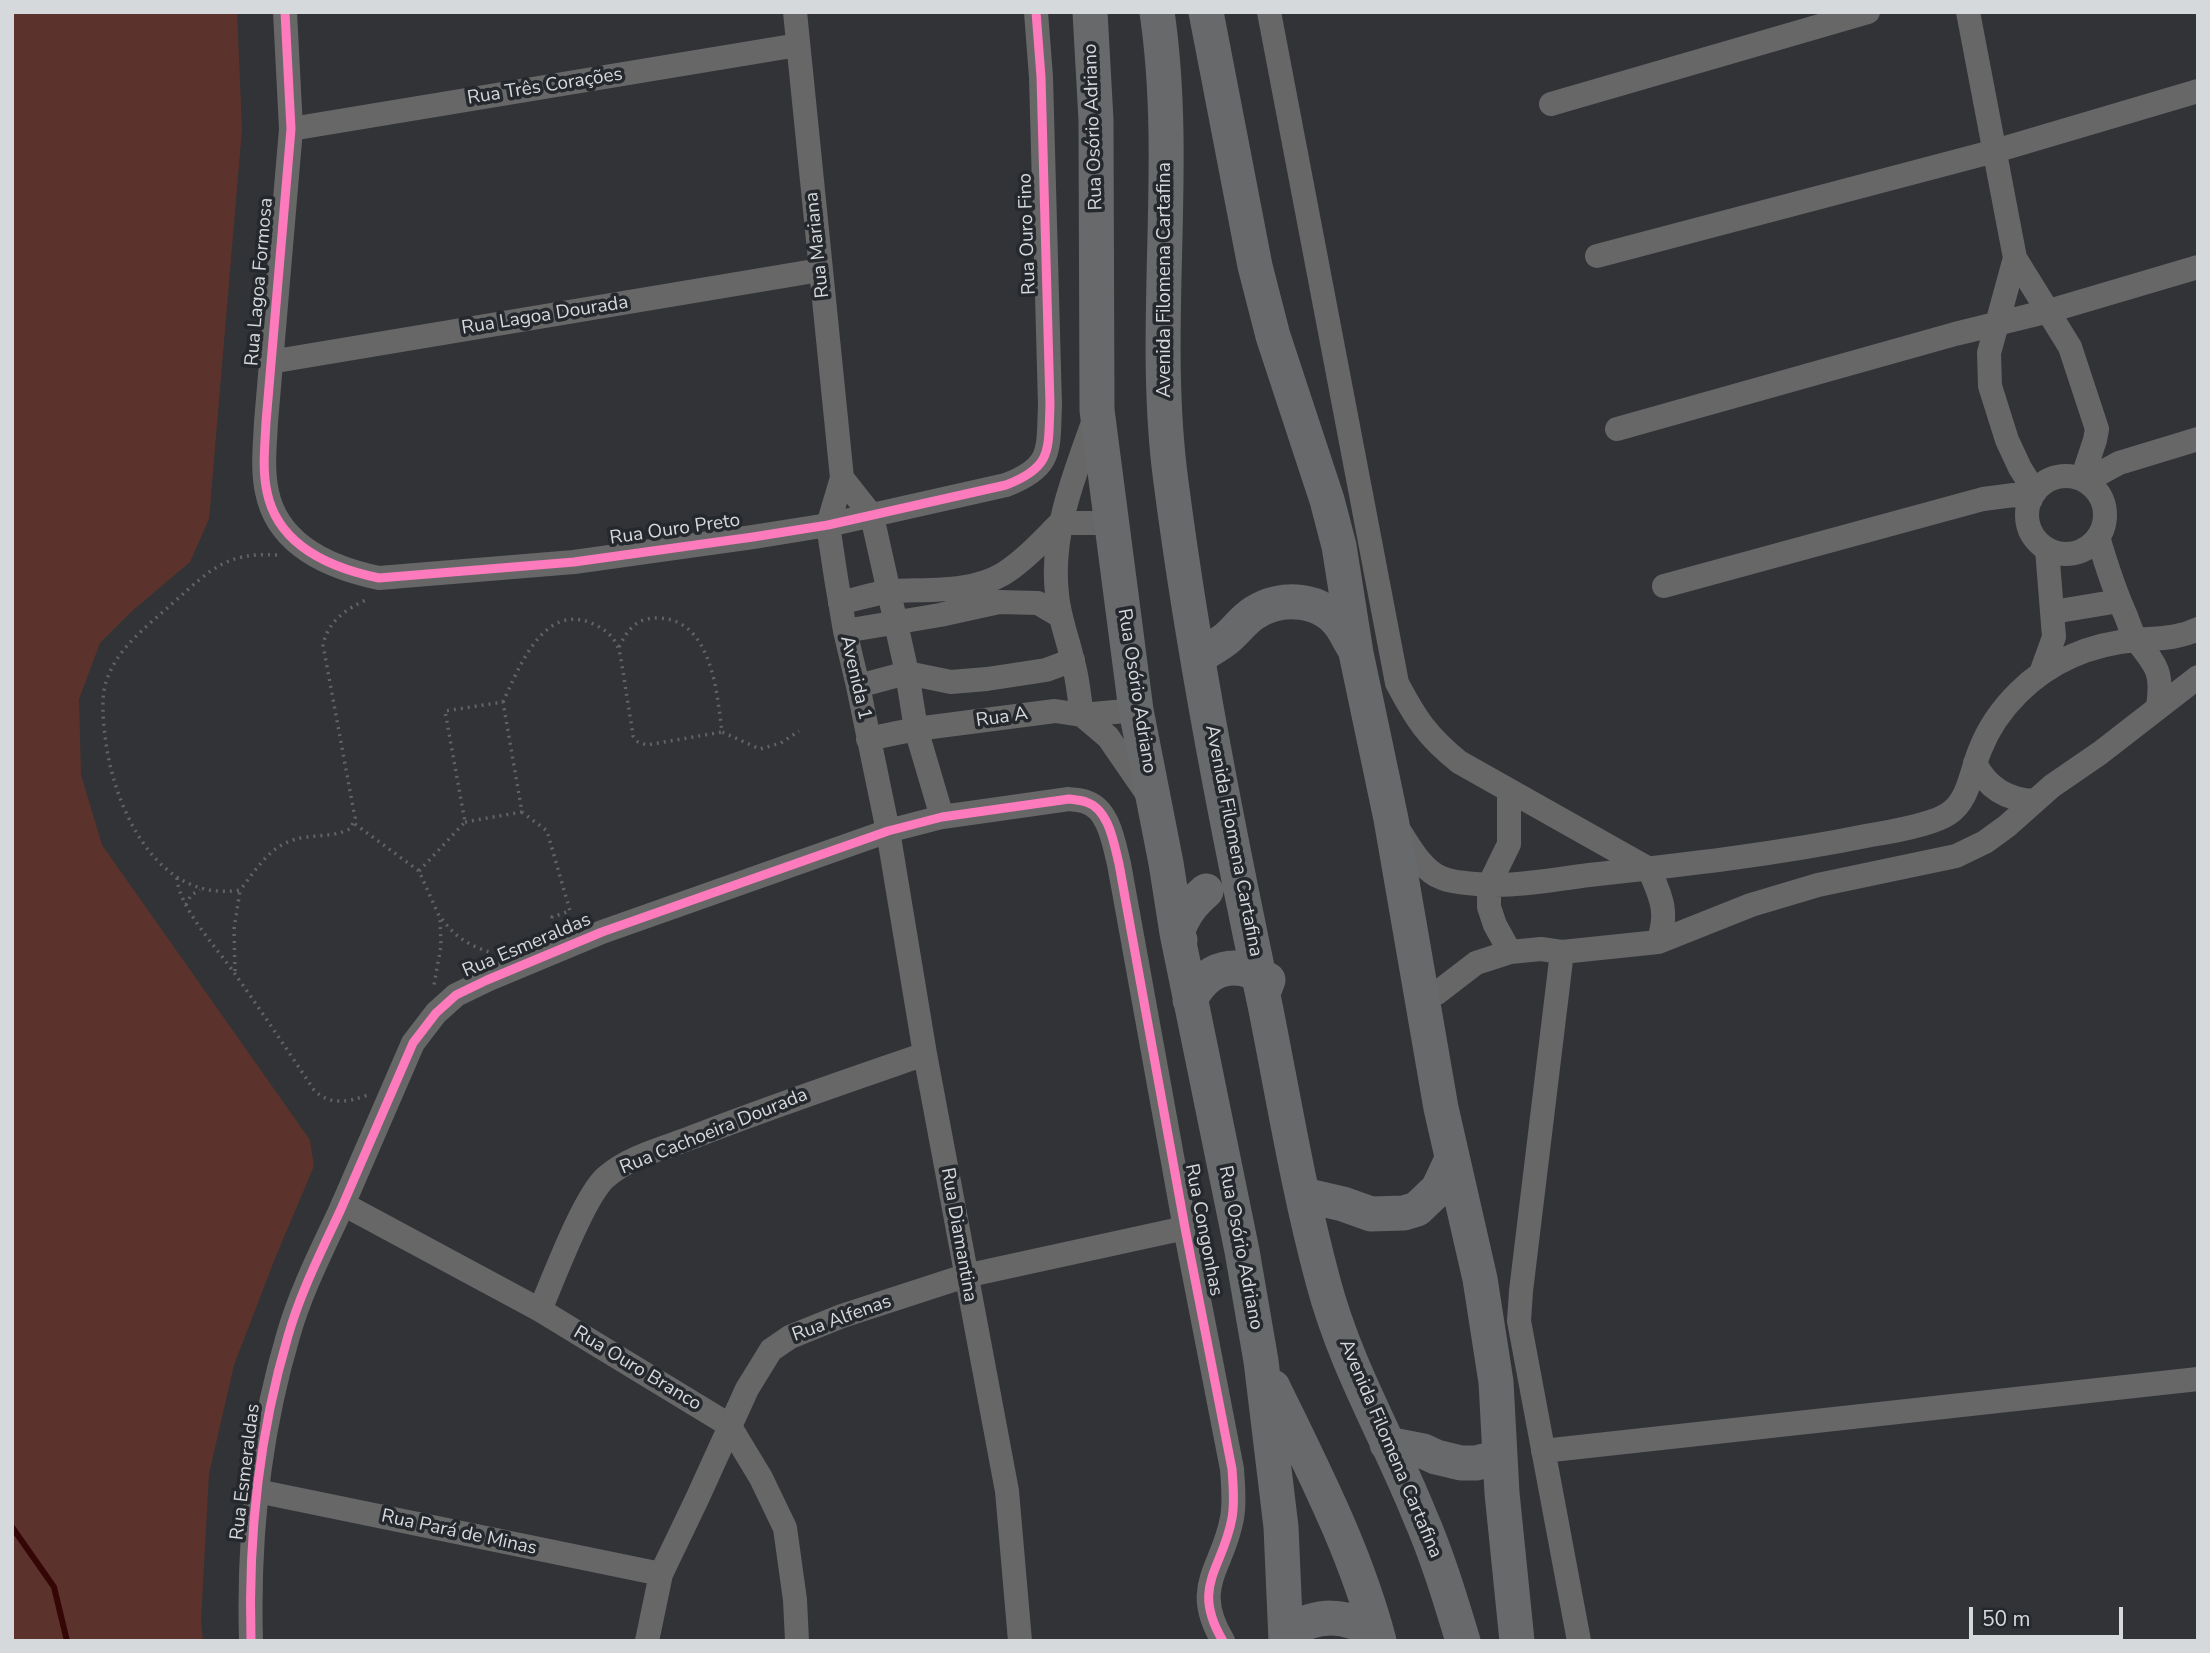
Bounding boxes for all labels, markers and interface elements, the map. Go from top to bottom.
street label: Rua Osório Adriano [1080,43,1108,211]
street label: Rua Três Corações [466,63,624,111]
street label: Avenida Filomena Cartafina [1154,162,1176,398]
street label: Rua Ouro Fino [1014,173,1042,295]
street label: Rua Mariana [801,191,835,299]
street label: Rua Lagoa Formosa [241,197,279,367]
street label: Rua Lagoa Dourada [460,292,630,340]
street label: Rua Ouro Preto [608,510,742,550]
street label: Rua Osório Adriano [1112,607,1160,775]
street label: Avenida 1 [834,634,876,722]
street label: Rua A [975,703,1029,733]
street label: Avenida Filomena Cartafina [1199,723,1267,959]
street label: Rua Esmeraldas [459,909,595,983]
street label: Rua Cachoeira Dourada [617,1084,811,1180]
street label: Rua Congonhas [1179,1162,1227,1298]
street label: Rua Osório Adriano [1213,1164,1267,1332]
street label: Rua Diamantina [935,1166,981,1304]
street label: Rua Alfenas [789,1291,895,1347]
street label: Rua Ouro Branco [569,1322,705,1416]
street label: Avenida Filomena Cartafina [1334,1336,1446,1562]
street label: Rua Esmeraldas [226,1402,266,1542]
street label: Rua Pará de Minas [379,1505,539,1561]
scale bar [1972,1594,2126,1638]
text: 50 m [1982,1605,2031,1633]

